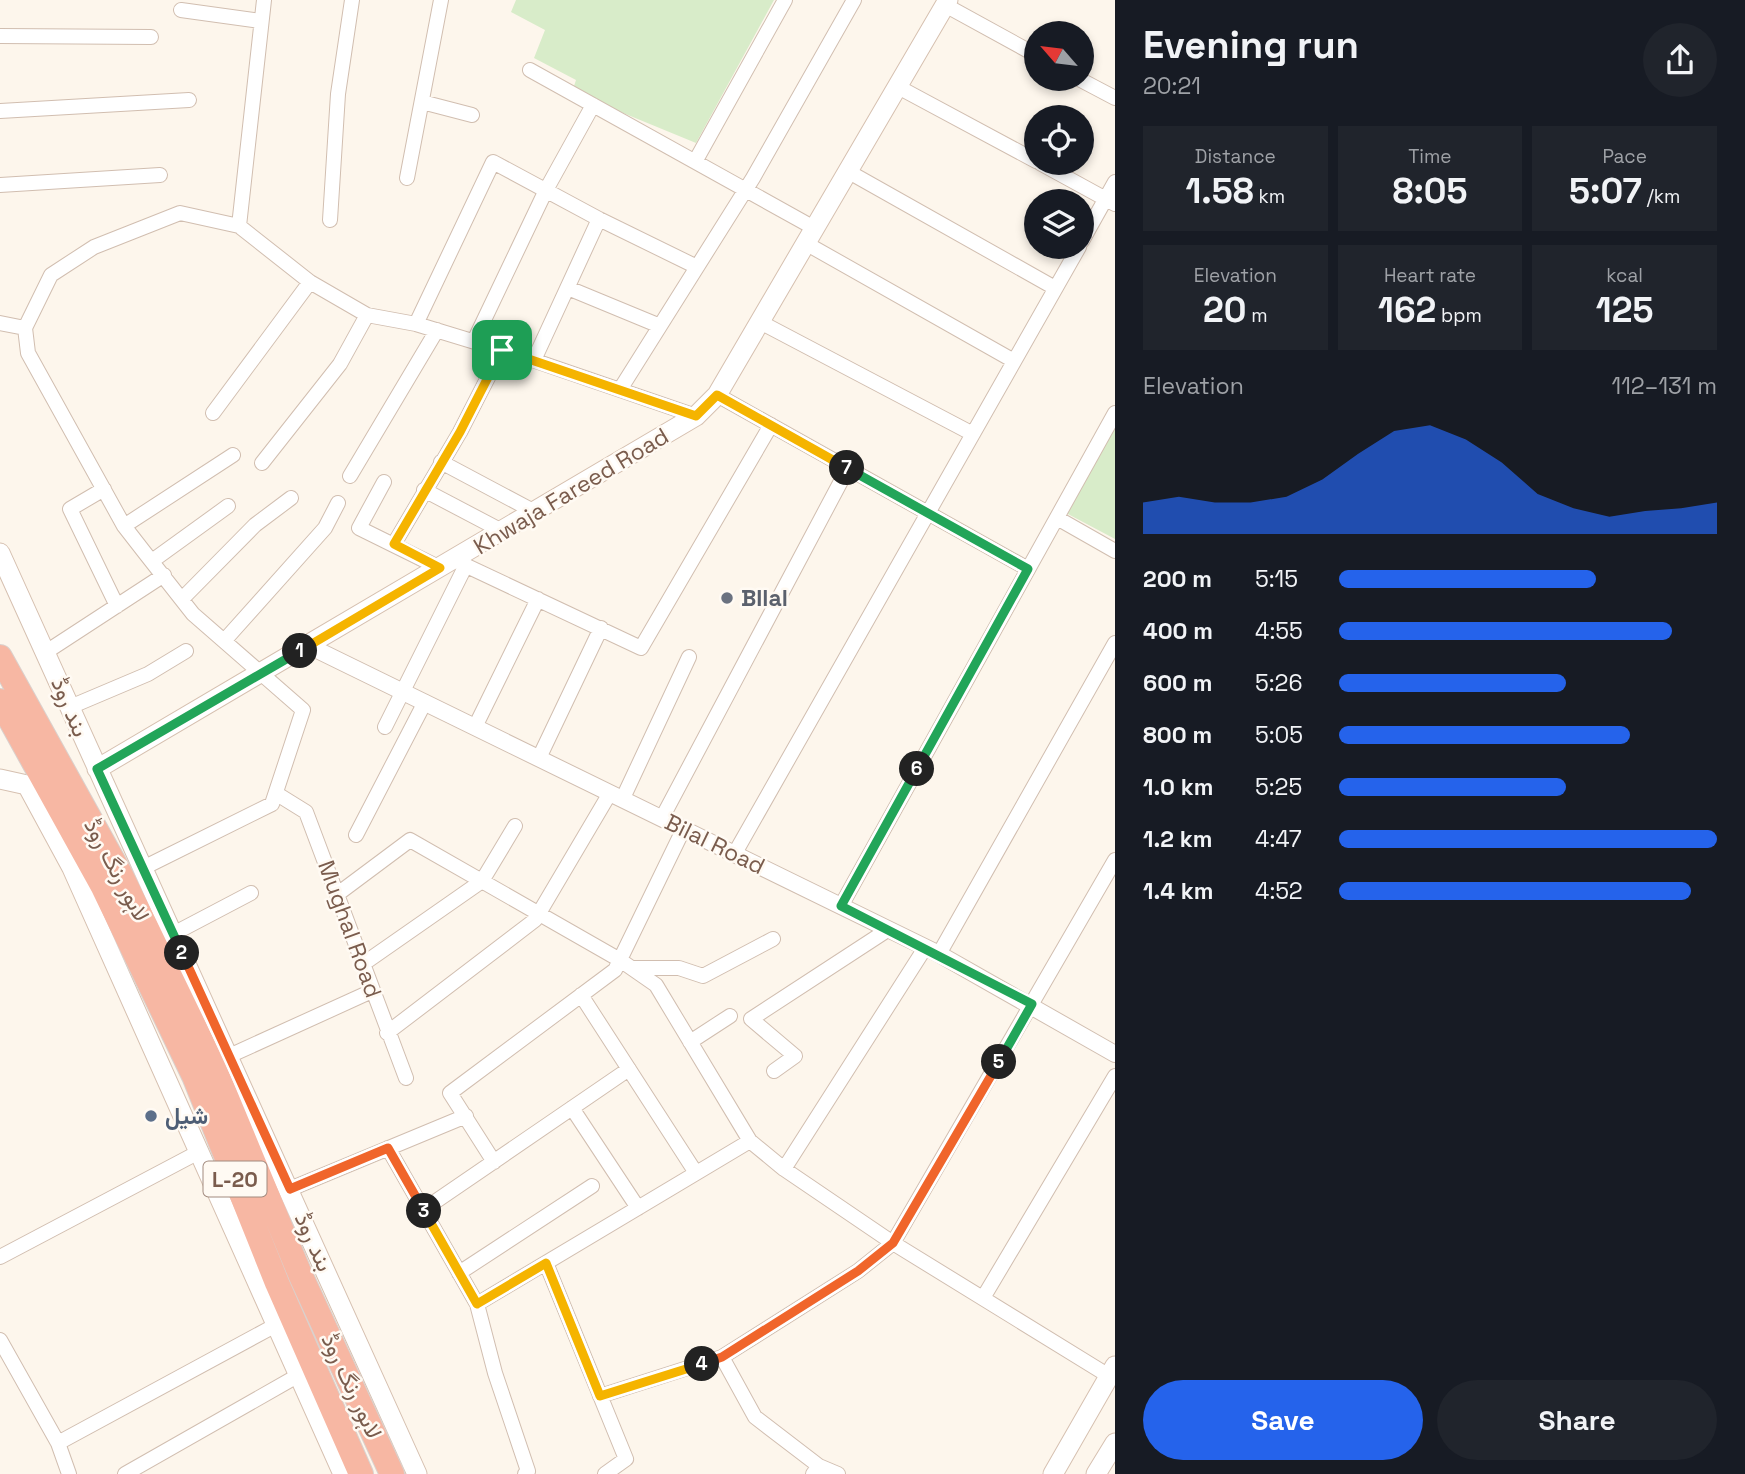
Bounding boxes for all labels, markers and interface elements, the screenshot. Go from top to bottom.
north arrow [1024,21,1094,91]
map controls [1024,21,1094,259]
text: Evening run [1143,21,1359,69]
button: share [1643,23,1717,97]
text: 20:21 [1143,71,1201,101]
button: locate [1024,105,1094,175]
text: Distance [1195,144,1276,169]
text: Time [1408,144,1452,169]
text: Pace [1602,144,1647,169]
text: 1.58 [1185,169,1254,213]
text: 8:05 [1392,169,1468,213]
text: 5:07 [1569,169,1642,213]
text: km [1254,184,1285,209]
text: /km [1642,184,1680,209]
button: layers [1024,189,1094,259]
text: Elevation [1194,263,1277,288]
text: Heart rate [1384,263,1476,288]
text: kcal [1606,263,1643,288]
text: 20 [1203,288,1246,332]
text: 162 [1378,288,1436,332]
text: 125 [1596,288,1653,332]
text: m [1246,303,1268,328]
text: bpm [1436,303,1482,328]
pin [472,320,532,380]
icon: arrive [483,331,521,369]
text: Elevation [1143,371,1244,401]
text: 112–131 m [1612,371,1717,401]
street label: Khwaja Fareed Road [468,421,674,561]
pin: 7 [830,450,864,486]
text: 7 [841,455,852,480]
text: 200 m [1143,564,1212,594]
text: 5:15 [1255,564,1298,594]
place label: BIlal [741,583,788,613]
marker: BIlal [719,590,735,606]
text: 400 m [1143,616,1213,646]
text: 4:55 [1255,616,1303,646]
pin: 1 [282,634,318,668]
text: 1 [295,638,304,663]
text: 600 m [1143,668,1213,698]
text: 5:26 [1255,668,1303,698]
street label: بند روڈ [44,673,96,741]
text: 800 m [1143,720,1212,750]
text: 5:05 [1255,720,1303,750]
pin: 6 [900,752,934,786]
text: 6 [911,756,922,781]
text: 1.0 km [1143,772,1213,802]
text: 5:25 [1255,772,1302,802]
street label: Bilal Road [660,807,770,881]
street label: لاہور رنگ روڈ [77,813,157,927]
text: 1.2 km [1143,824,1212,854]
text: 4:47 [1255,824,1302,854]
street label: Mughal Road [311,856,389,1002]
text: 1.4 km [1143,876,1213,906]
text: 4:52 [1255,876,1303,906]
pin: 2 [164,936,200,970]
text: 2 [176,940,187,965]
pin: 5 [982,1044,1016,1080]
text: 5 [993,1049,1004,1074]
place label: شیل [165,1101,208,1131]
marker: شیل [143,1108,159,1124]
road number: L-20 [204,1162,266,1196]
pin: 3 [406,1194,442,1228]
text: 3 [418,1198,429,1223]
street label: بند روڈ [288,1208,340,1276]
street label: لاہور رنگ روڈ [315,1329,389,1443]
pin: 4 [684,1346,720,1382]
text: 4 [695,1351,708,1376]
button: Save [1143,1380,1423,1460]
button: Share [1437,1380,1717,1460]

